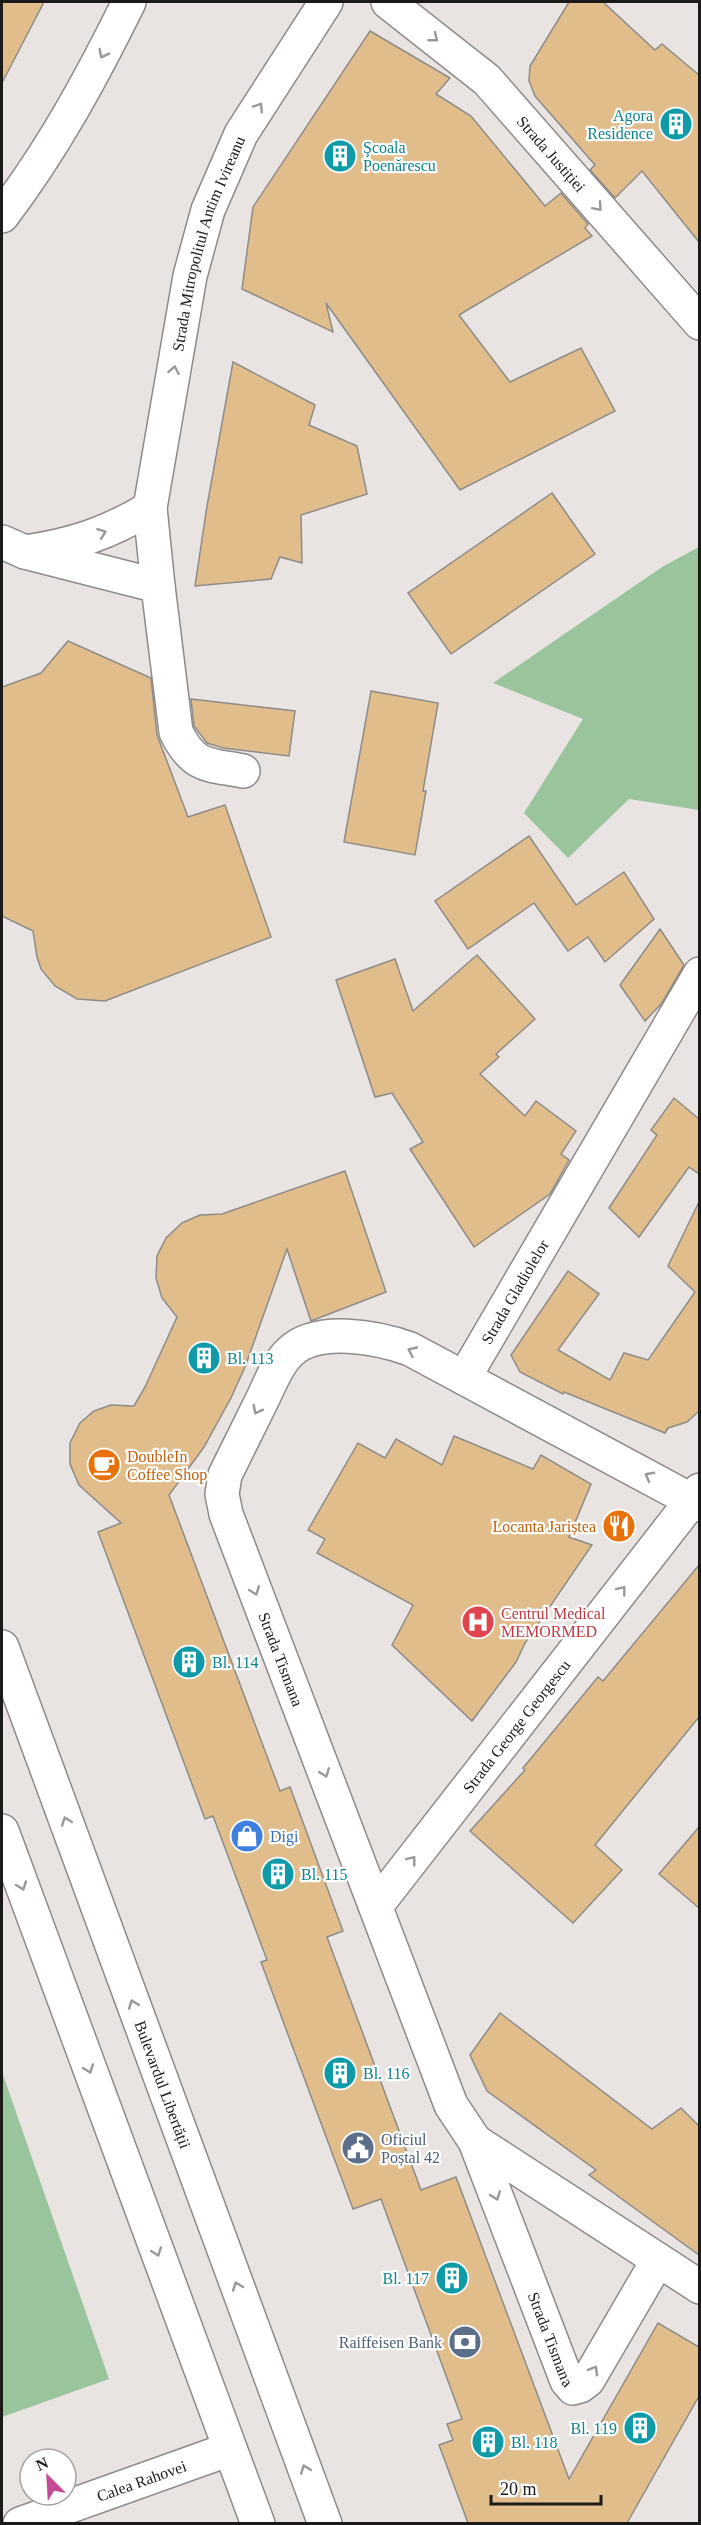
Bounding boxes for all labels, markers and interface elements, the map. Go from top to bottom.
one-way arrow [427,30,438,41]
one-way arrow [98,47,110,58]
one-way arrow [251,102,262,113]
building icon: Agora Residence [658,106,694,142]
place label: Agora Residence [587,107,653,142]
street label: Strada Justiției [514,113,589,196]
street label: Strada Mitropolitul Antim Ivireanu [169,134,248,353]
building icon: Şcoala Poenărescu [322,138,358,174]
place label: Şcoala Poenărescu [363,139,436,174]
one-way arrow [591,200,602,211]
one-way arrow [167,365,180,375]
one-way arrow [96,527,107,540]
street label: Strada Gladiolelor [478,1236,552,1347]
building icon: Bl. 113 [186,1340,222,1376]
one-way arrow [408,1346,419,1358]
place label: Bl. 113 [227,1350,274,1367]
one-way arrow [253,1403,265,1414]
cafe icon: DoubleIn Coffee Shop [86,1447,122,1483]
place label: DoubleIn Coffee Shop [127,1448,207,1484]
one-way arrow [644,1472,655,1483]
restaurant icon: Locanta Jariștea [601,1508,637,1544]
place label: Locanta Jariștea [493,1518,596,1536]
one-way arrow [248,1585,260,1596]
one-way arrow [615,1586,626,1597]
hospital icon: Centrul Medical MEMORMED [460,1604,496,1640]
place label: Centrul Medical MEMORMED [501,1605,606,1640]
street label: Strada Tismana [255,1610,306,1709]
building icon: Bl. 114 [171,1644,207,1680]
place label: Bl. 114 [212,1654,259,1671]
street label: Strada George Georgescu [459,1657,574,1796]
one-way arrow [318,1767,330,1778]
one-way arrow [61,1816,73,1827]
shop icon: Digi [229,1818,265,1854]
place label: Digi [270,1828,299,1846]
building icon: Bl. 115 [260,1856,296,1892]
one-way arrow [404,1856,415,1867]
place label: Bl. 115 [301,1866,348,1883]
one-way arrow [14,1880,27,1891]
one-way arrow [128,1999,141,2010]
street label: Bulevardul Libertății [131,2018,194,2151]
building icon: Bl. 116 [322,2055,358,2091]
one-way arrow [82,2063,95,2074]
place label: Bl. 116 [363,2065,410,2082]
public building icon: Oficiul Poștal 42 [340,2130,376,2166]
place label: Oficiul Poștal 42 [381,2131,440,2167]
one-way arrow [489,2189,501,2200]
one-way arrow [150,2246,162,2257]
building icon: Bl. 117 [434,2260,470,2296]
place label: Bl. 117 [382,2270,429,2287]
one-way arrow [232,2281,245,2292]
street label: Strada Tismana [525,2290,576,2390]
bank icon: Raiffeisen Bank [447,2324,483,2360]
place label: Raiffeisen Bank [339,2334,442,2351]
one-way arrow [587,2366,598,2376]
building icon: Bl. 119 [622,2410,658,2446]
place label: Bl. 119 [570,2420,617,2437]
building icon: Bl. 118 [470,2424,506,2460]
place label: Bl. 118 [511,2434,558,2451]
north arrow [18,2447,78,2507]
text: N [33,2453,51,2474]
street label: Calea Rahovei [95,2457,189,2505]
one-way arrow [299,2464,312,2474]
scale bar [491,2468,600,2506]
text: 20 m [500,2479,537,2499]

